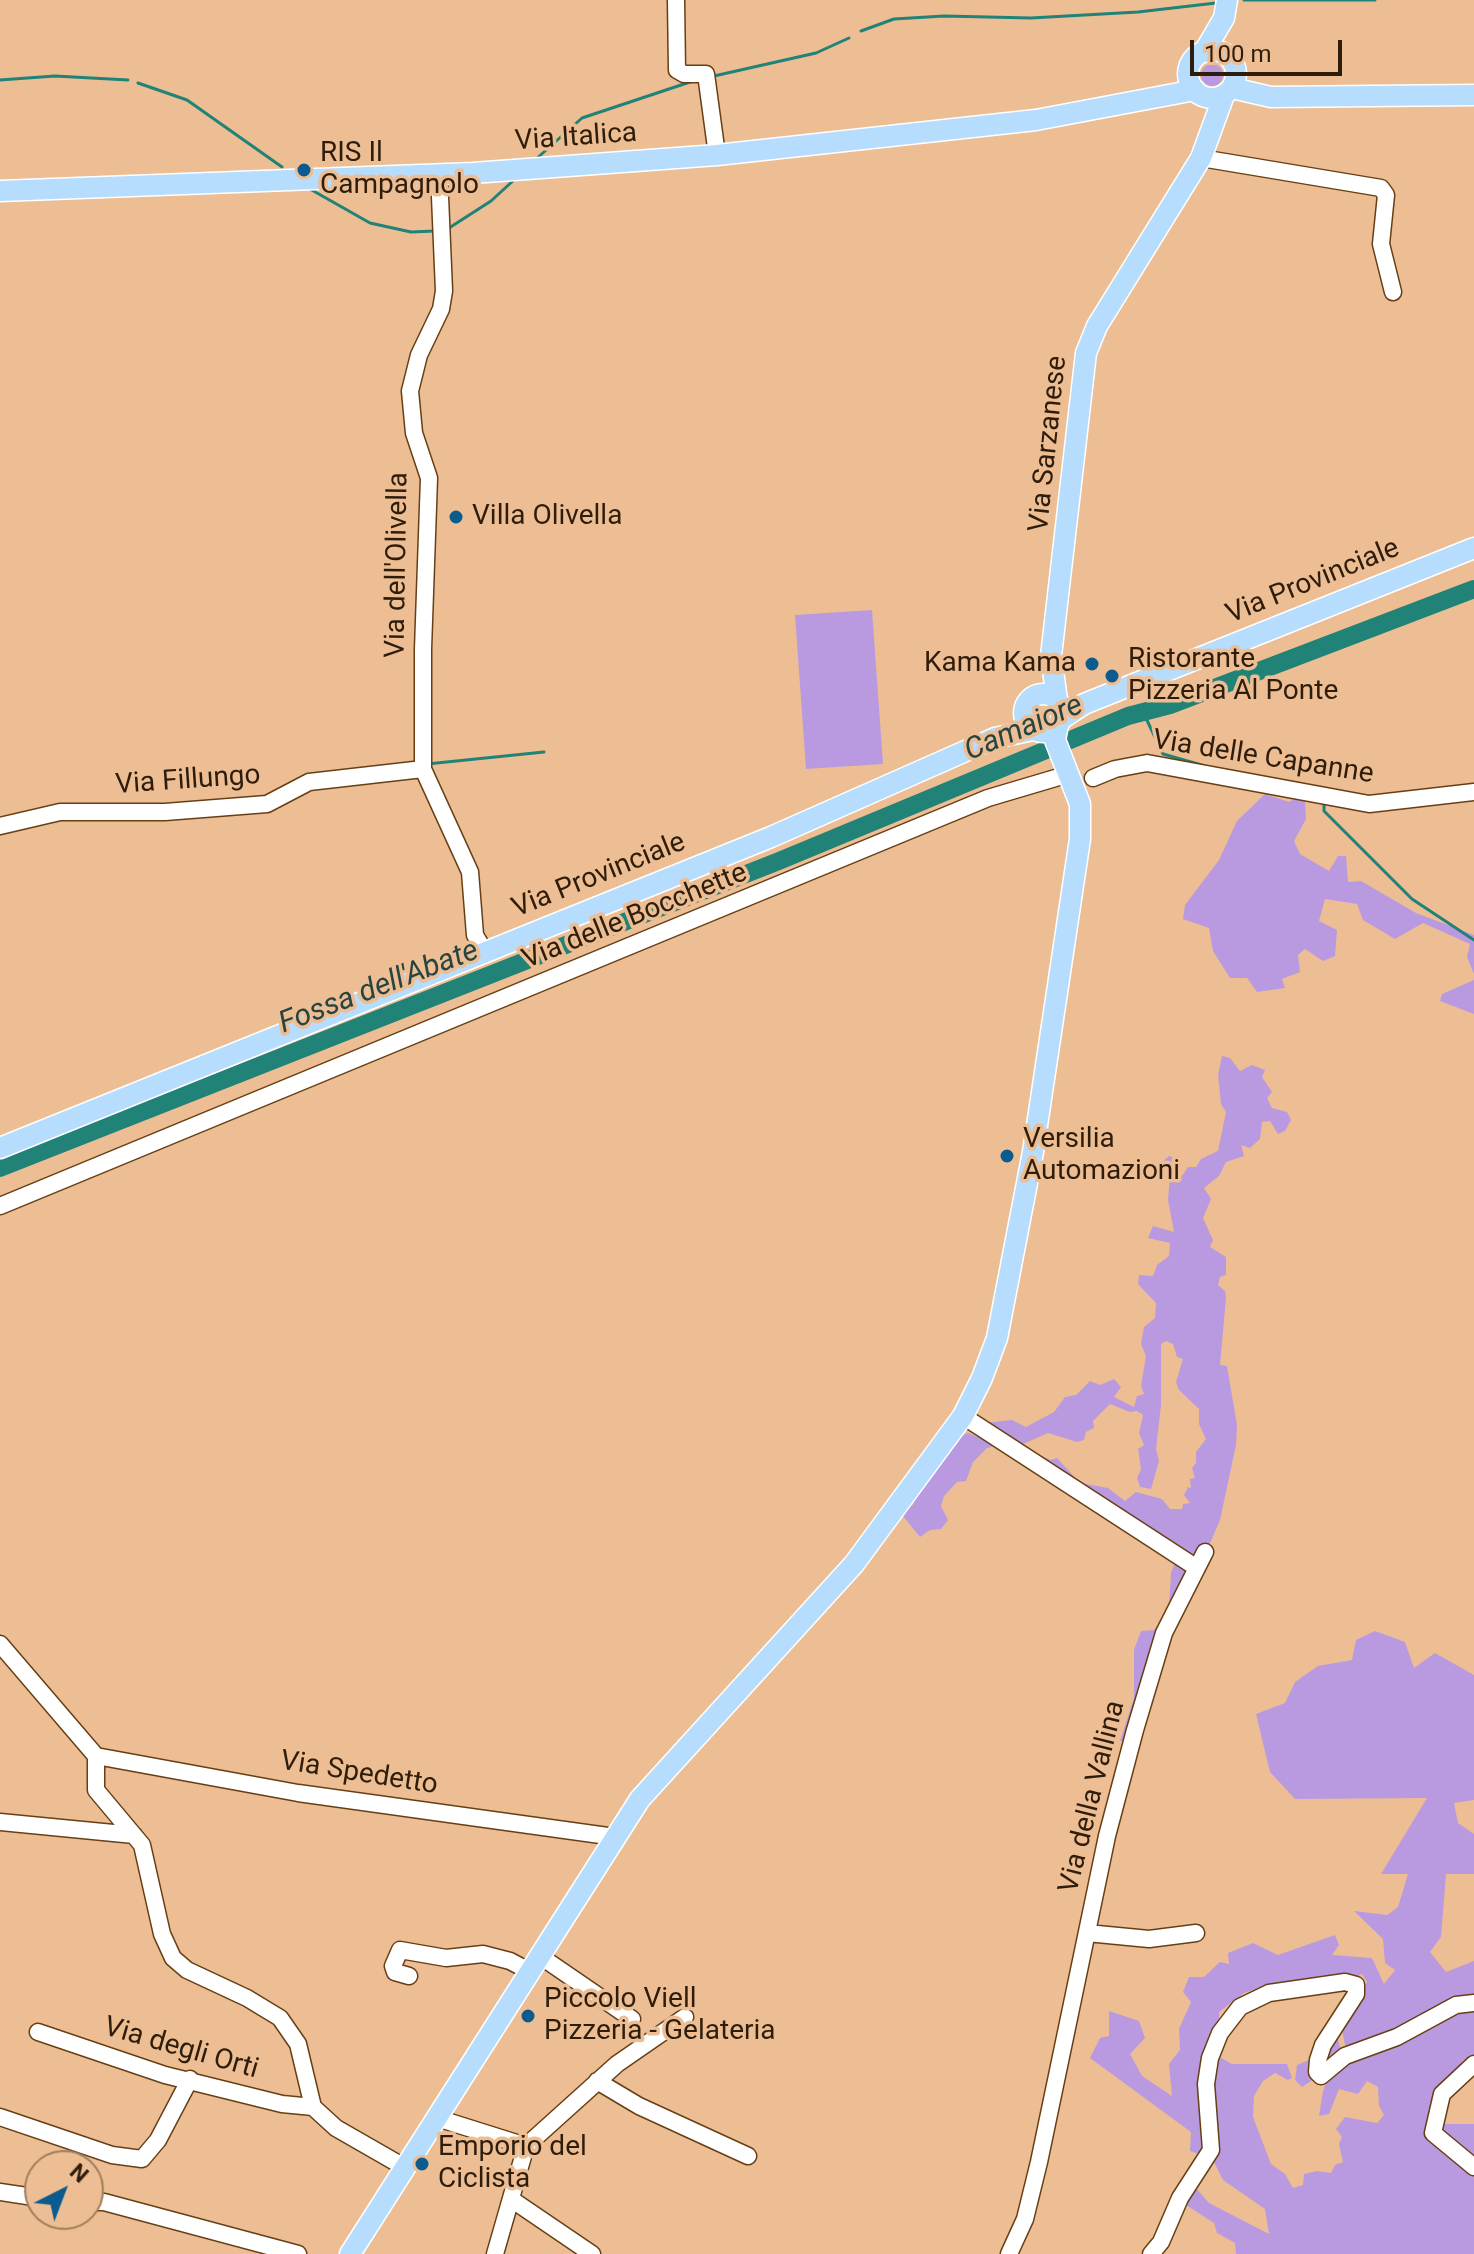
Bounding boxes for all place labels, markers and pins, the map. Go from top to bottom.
place label: RIS Il Campagnolo [320,137,479,203]
marker: RIS Il Campagnolo [295,161,313,179]
place label: Villa Olivella [472,500,622,534]
marker: Villa Olivella [447,508,465,526]
place label: Ristorante Pizzeria Al Ponte [1128,643,1338,709]
place label: Kama Kama [924,647,1076,681]
marker: Kama Kama [1083,655,1101,673]
marker: Ristorante Pizzeria Al Ponte [1103,667,1121,685]
place label: Versilia Automazioni [1023,1123,1180,1189]
marker: Versilia Automazioni [998,1147,1016,1165]
place label: Piccolo Viell Pizzeria - Gelateria [544,1983,776,2049]
marker: Piccolo Viell Pizzeria - Gelateria [519,2007,537,2025]
place label: Emporio del Ciclista [438,2131,587,2197]
marker: Emporio del Ciclista [413,2155,431,2173]

